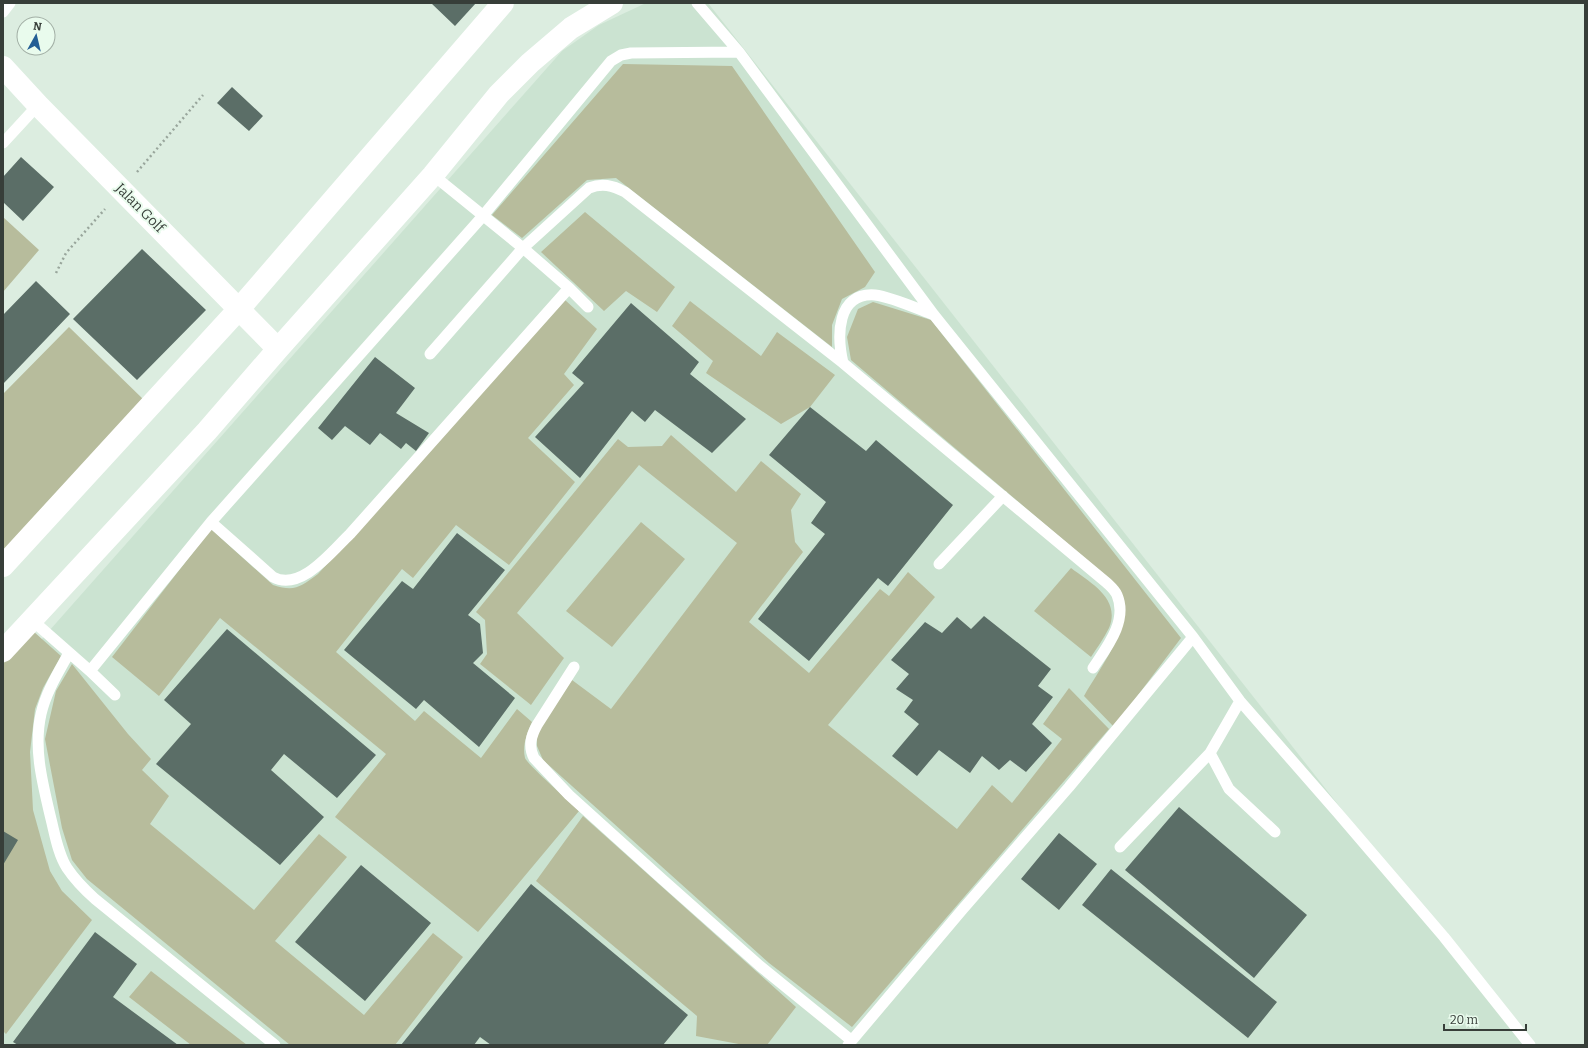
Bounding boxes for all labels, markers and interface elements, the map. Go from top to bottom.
north arrow [16,16,56,56]
text: N [32,20,43,34]
street label: Jalan Golf [111,179,169,237]
scale bar [1444,1006,1526,1032]
text: 20 m [1450,1013,1479,1027]

